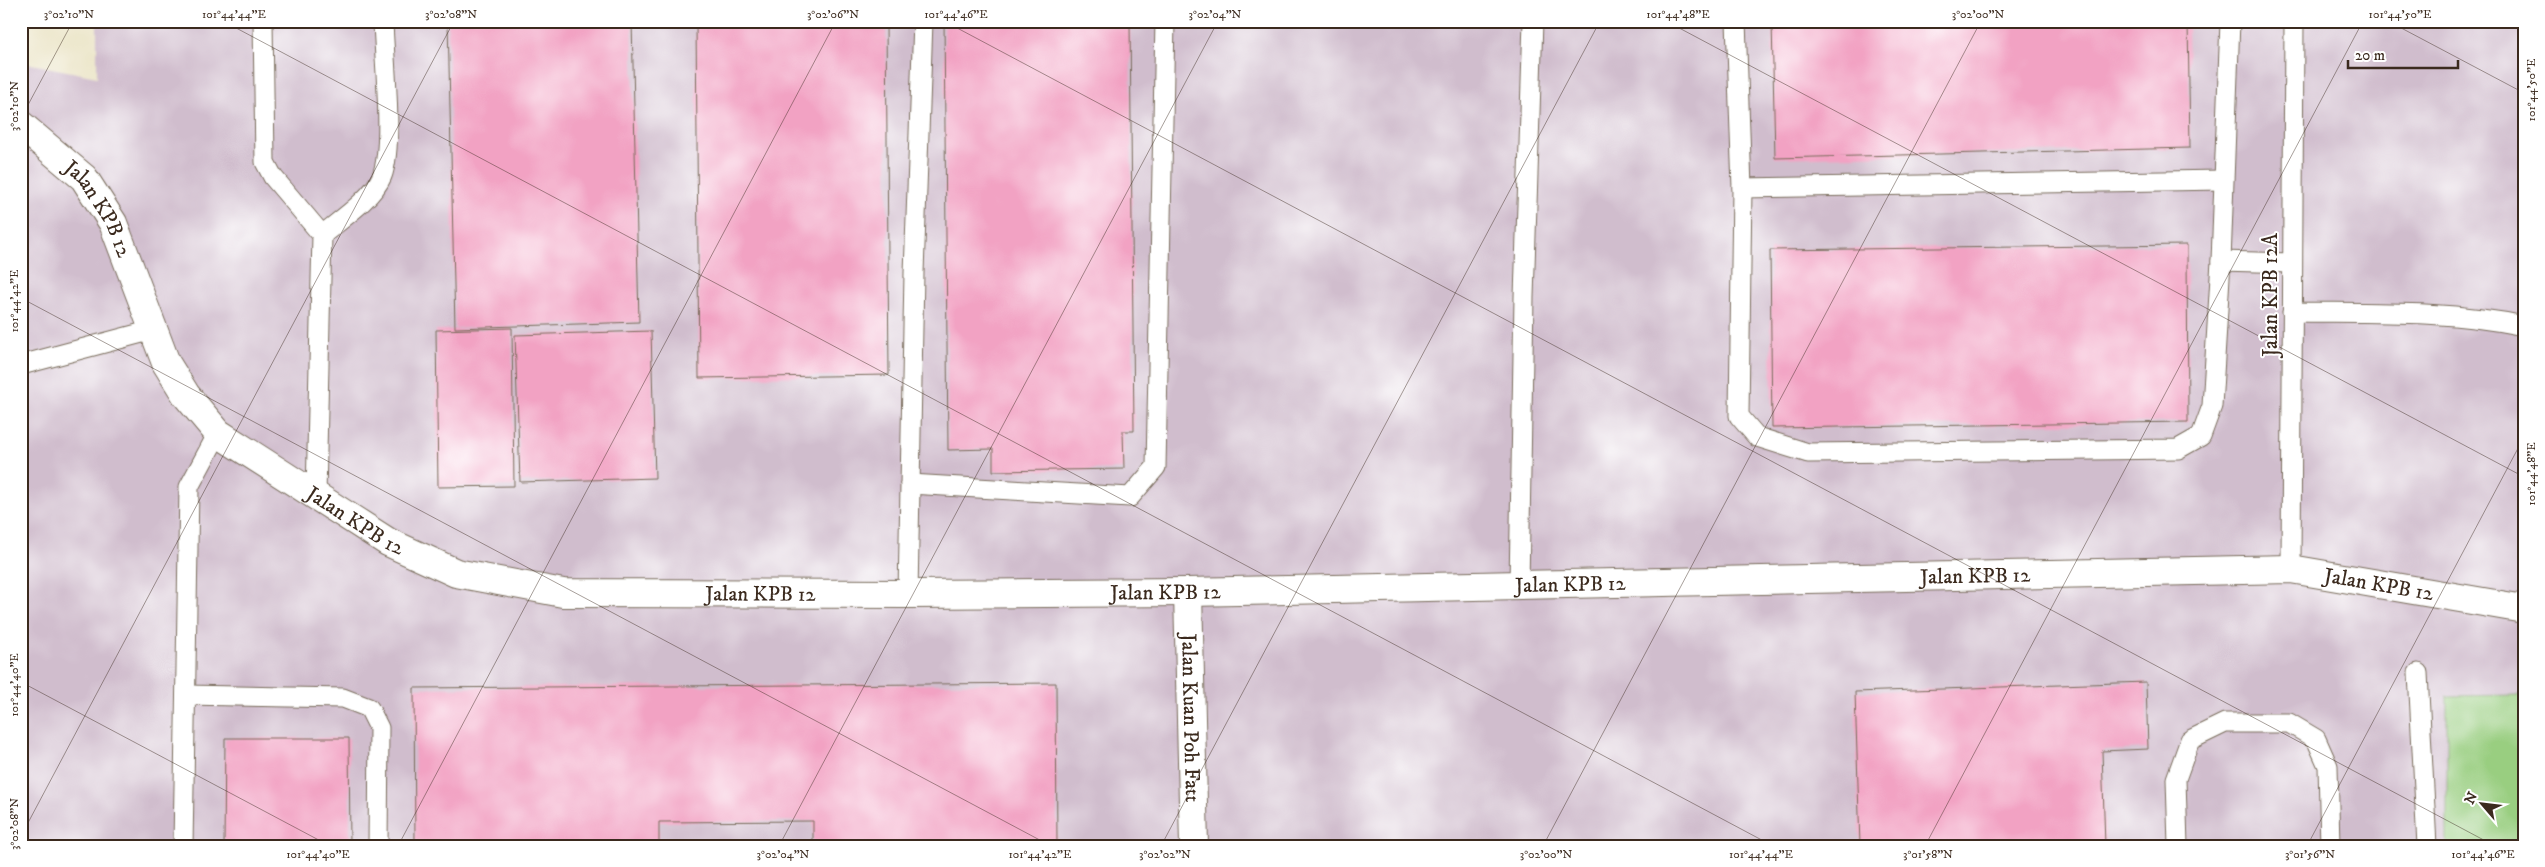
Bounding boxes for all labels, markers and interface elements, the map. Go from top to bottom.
text: 3°02'10"N [44,7,94,22]
text: 101°44'44"E [202,7,267,22]
text: 3°02'08"N [425,7,477,22]
text: 3°02'06"N [807,7,859,22]
text: 101°44'46"E [924,7,988,22]
text: 3°02'04"N [1189,7,1242,22]
text: 101°44'48"E [1646,7,1710,22]
text: 3°02'00"N [1952,7,2004,22]
text: 101°44'50"E [2369,7,2432,22]
scale bar [2348,38,2458,70]
text: 20 m [2355,46,2385,65]
text: 101°44'50"E [2524,58,2539,121]
text: 3°02'10"N [7,81,22,131]
street label: Jalan KPB 12 [57,154,137,262]
street label: Jalan KPB 12A [2258,233,2284,359]
text: 101°44'42"E [7,269,22,333]
text: 101°44'48"E [2524,442,2539,506]
street label: Jalan KPB 12 [300,480,408,562]
street label: Jalan KPB 12 [1918,562,2031,591]
street label: Jalan KPB 12 [2320,563,2436,607]
street label: Jalan KPB 12 [1513,571,1627,599]
street label: Jalan KPB 12 [1108,579,1222,607]
street label: Jalan KPB 12 [703,581,816,608]
street label: Jalan Kuan Poh Fatt [1175,631,1205,803]
text: 101°44'40"E [7,653,22,717]
north arrow [2458,780,2508,830]
text: N [2461,789,2482,808]
text: 3°02'08"N [7,798,22,850]
text: 101°44'40"E [286,847,350,862]
text: 3°02'04"N [757,847,810,862]
text: 101°44'42"E [1008,847,1072,862]
text: 3°02'02"N [1139,847,1191,862]
text: 3°02'00"N [1520,847,1572,862]
text: 101°44'44"E [1729,847,1794,862]
text: 3°01'58"N [1903,847,1953,862]
text: 3°01'56"N [2285,847,2335,862]
text: 101°44'46"E [2451,847,2515,862]

